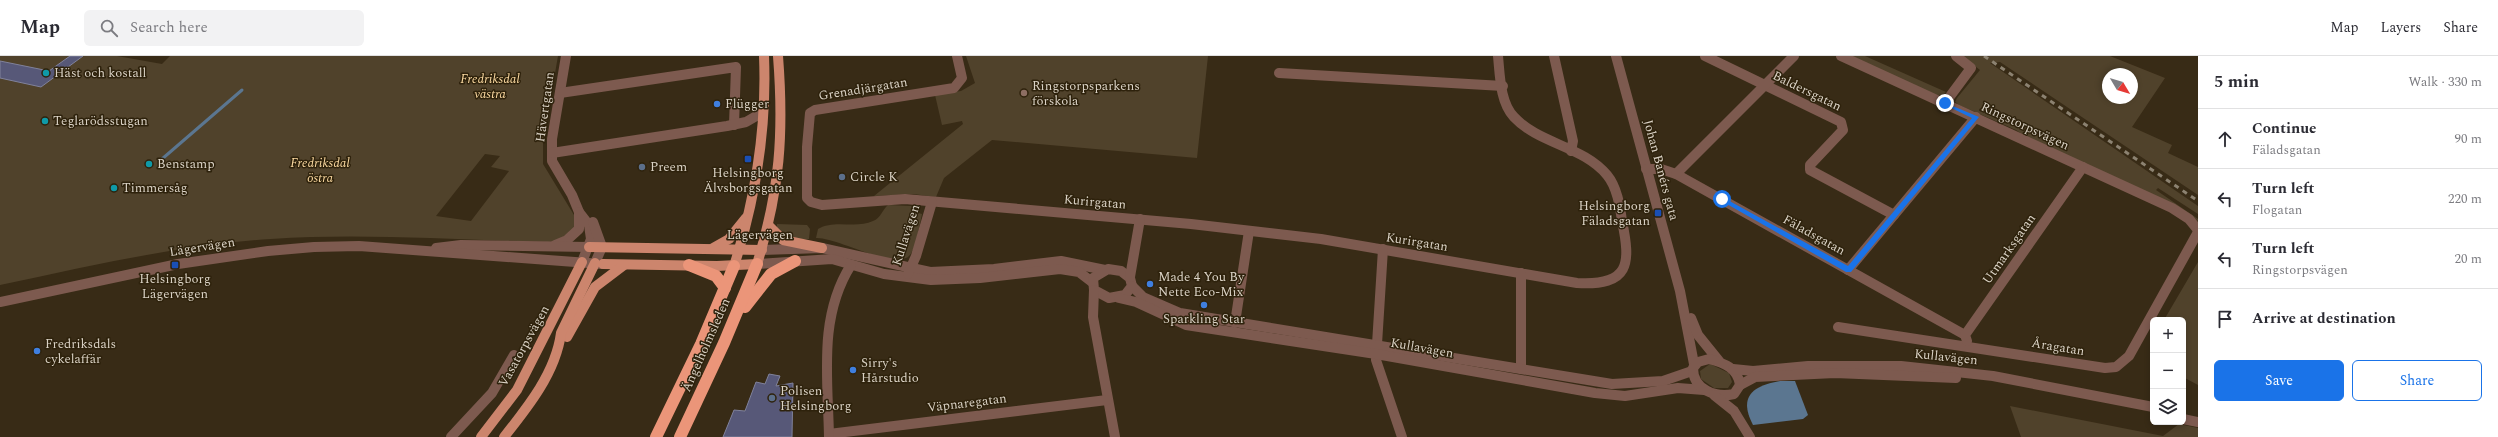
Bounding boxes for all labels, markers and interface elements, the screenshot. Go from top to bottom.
search box [84,10,364,46]
text: Map [20,13,60,42]
text: Search here [130,16,208,39]
icon: search [98,17,120,39]
text: Map [2330,17,2359,38]
text: Layers [2381,17,2421,38]
text: Share [2443,17,2478,38]
place label: Häst och kostall [54,63,147,83]
street label: Baldersgatan [1769,66,1845,117]
marker: Häst och kostall [41,68,51,78]
north arrow [2102,68,2138,104]
park label: Fredriksdal västra [460,69,520,104]
text: 5 min [2214,69,2259,95]
street label: Hävertgatan [530,70,560,144]
street label: Grenadjärgatan [817,72,909,106]
text: Walk · 330 m [2408,72,2482,92]
place label: Ringstorpsparkens förskola [1032,76,1140,111]
marker: Ringstorpsparkens förskola [1019,88,1029,98]
place label: Flügger [725,94,769,114]
route end [1936,94,1954,112]
street label: Ringstorpsvägen [1977,97,2073,155]
marker: Flügger [712,99,722,109]
place label: Teglarödsstugan [53,111,148,131]
marker: Teglarödsstugan [40,116,50,126]
street label: Johan Banérs gata [1638,117,1684,223]
text: Continue [2252,117,2317,140]
icon: ahead [2214,128,2236,150]
text: 90 m [2455,129,2482,149]
text: Fäladsgatan [2252,140,2321,160]
park label: Fredriksdal östra [290,153,350,188]
place label: Benstamp [157,154,215,174]
marker: Helsingborg Älvsborgsgatan [743,154,753,164]
place label: Preem [650,157,687,177]
marker: Benstamp [144,159,154,169]
marker: Preem [637,162,647,172]
place label: Helsingborg Älvsborgsgatan [704,163,793,198]
place label: Circle K [850,167,898,187]
marker: Circle K [837,172,847,182]
text: Turn left [2252,177,2314,200]
place label: Timmersåg [122,178,188,198]
marker: Timmersåg [109,183,119,193]
icon: left [2214,188,2236,210]
street label: Kurirgatan [1063,189,1127,215]
text: 220 m [2448,189,2482,209]
route start [1713,190,1731,208]
place label: Helsingborg Fäladsgatan [1578,196,1650,231]
text: Flogatan [2252,200,2302,220]
street label: Kullavägen [887,201,925,268]
marker: Helsingborg Fäladsgatan [1653,208,1663,218]
street label: Utmarksgatan [1977,209,2041,288]
street label: Fäladsgatan [1779,210,1849,261]
street label: Lägervägen [727,225,794,245]
street label: Kurirgatan [1385,227,1450,257]
street label: Lägervägen [168,232,237,262]
text: Turn left [2252,237,2314,260]
icon: left [2214,248,2236,270]
text: 20 m [2455,249,2482,269]
marker: Helsingborg Lägervägen [170,260,180,270]
text: Ringstorpsvägen [2252,260,2348,280]
place label: Made 4 You By Nette Eco-Mix [1158,267,1245,302]
place label: Helsingborg Lägervägen [139,269,211,304]
marker: Made 4 You By Nette Eco-Mix [1145,279,1155,289]
street label: Ängelholmsleden [676,295,736,395]
marker: Sparkling Star [1199,300,1209,310]
street label: Vasatorpsvägen [493,301,555,390]
text: Arrive at destination [2252,307,2396,330]
icon: arrive [2214,308,2236,330]
place label: Sparkling Star [1163,309,1245,329]
map controls [2150,317,2186,425]
button: + [2150,317,2186,353]
street label: Kullavägen [1389,333,1455,363]
street label: Åragatan [2030,333,2086,361]
place label: Fredriksdals cykelaffär [45,334,116,369]
street label: Kullavägen [1913,344,1979,370]
marker: Fredriksdals cykelaffär [32,346,42,356]
place label: Sirry's Hårstudio [861,353,919,388]
button: − [2150,353,2186,389]
button: Save [2214,360,2344,401]
button: Share [2352,360,2482,401]
marker: Sirry's Hårstudio [848,365,858,375]
place label: Polisen Helsingborg [780,381,852,416]
street label: Väpnaregatan [926,388,1008,418]
button: layers [2150,389,2186,425]
marker: Polisen Helsingborg [767,393,777,403]

